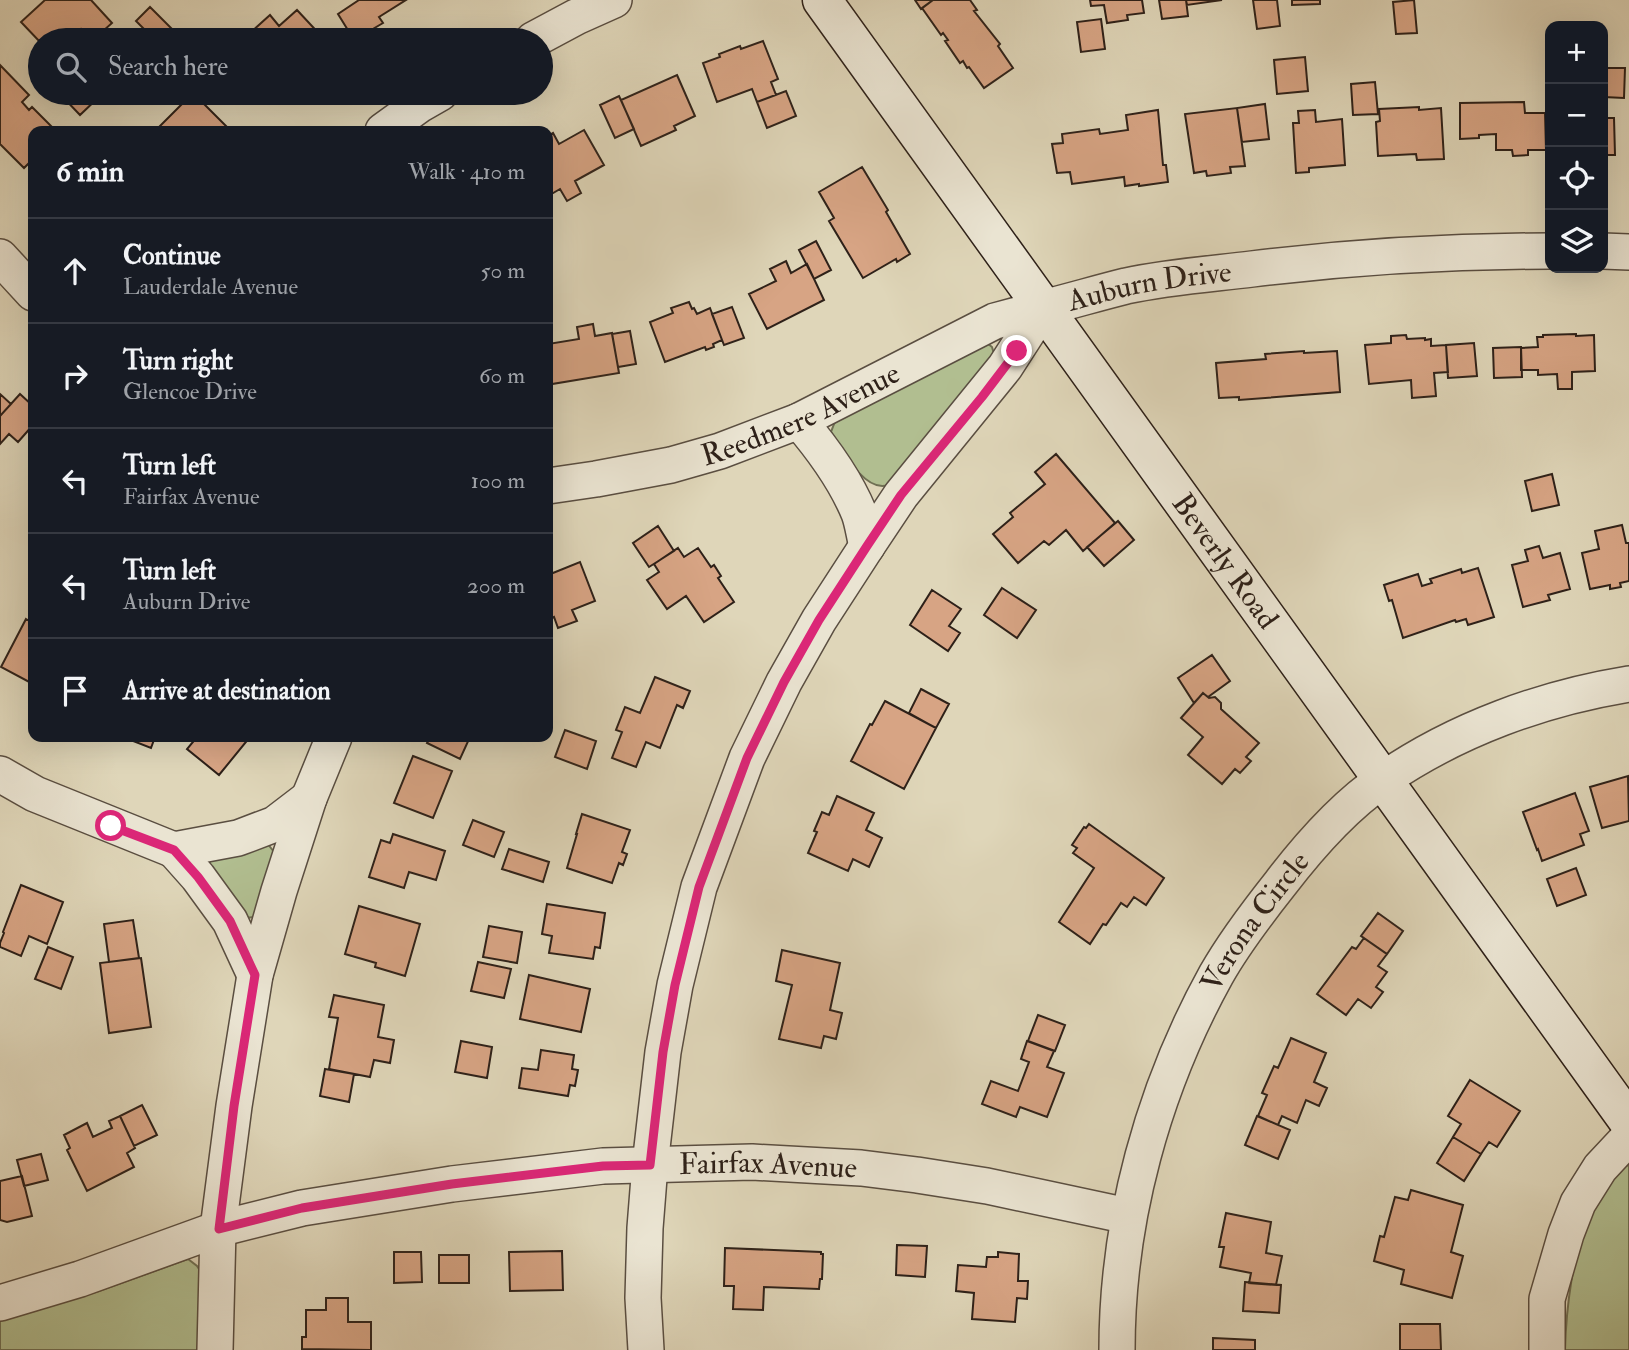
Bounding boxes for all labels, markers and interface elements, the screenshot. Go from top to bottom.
map controls [1545,21,1608,273]
button: + [1545,21,1608,84]
search box [28,28,553,105]
icon: search [52,48,90,86]
text: Search here [108,51,228,83]
button: − [1545,84,1608,147]
button: locate [1545,147,1608,210]
text: 6 min [56,153,124,190]
text: Walk · 410 m [408,157,525,186]
button: layers [1545,210,1608,273]
text: Continue [123,240,221,272]
icon: ahead [56,252,94,290]
street label: Auburn Drive [1062,253,1233,320]
text: 50 m [481,256,525,285]
text: Lauderdale Avenue [123,272,298,301]
route end [1001,335,1032,366]
text: Turn right [123,345,233,377]
street label: Reedmere Avenue [697,355,906,474]
icon: right [56,357,94,395]
text: 60 m [479,361,525,390]
text: Glencoe Drive [123,377,257,406]
text: Turn left [123,450,216,482]
icon: left [56,462,94,500]
text: 100 m [471,466,525,495]
text: Fairfax Avenue [123,482,260,511]
street label: Beverly Road [1164,486,1286,637]
text: Turn left [123,555,216,587]
icon: left [56,567,94,605]
text: 200 m [467,571,525,600]
text: Auburn Drive [123,587,250,616]
icon: arrive [56,672,94,710]
text: Arrive at destination [123,675,331,707]
route start [95,810,126,841]
street label: Verona Circle [1193,844,1318,998]
street label: Fairfax Avenue [679,1144,858,1187]

